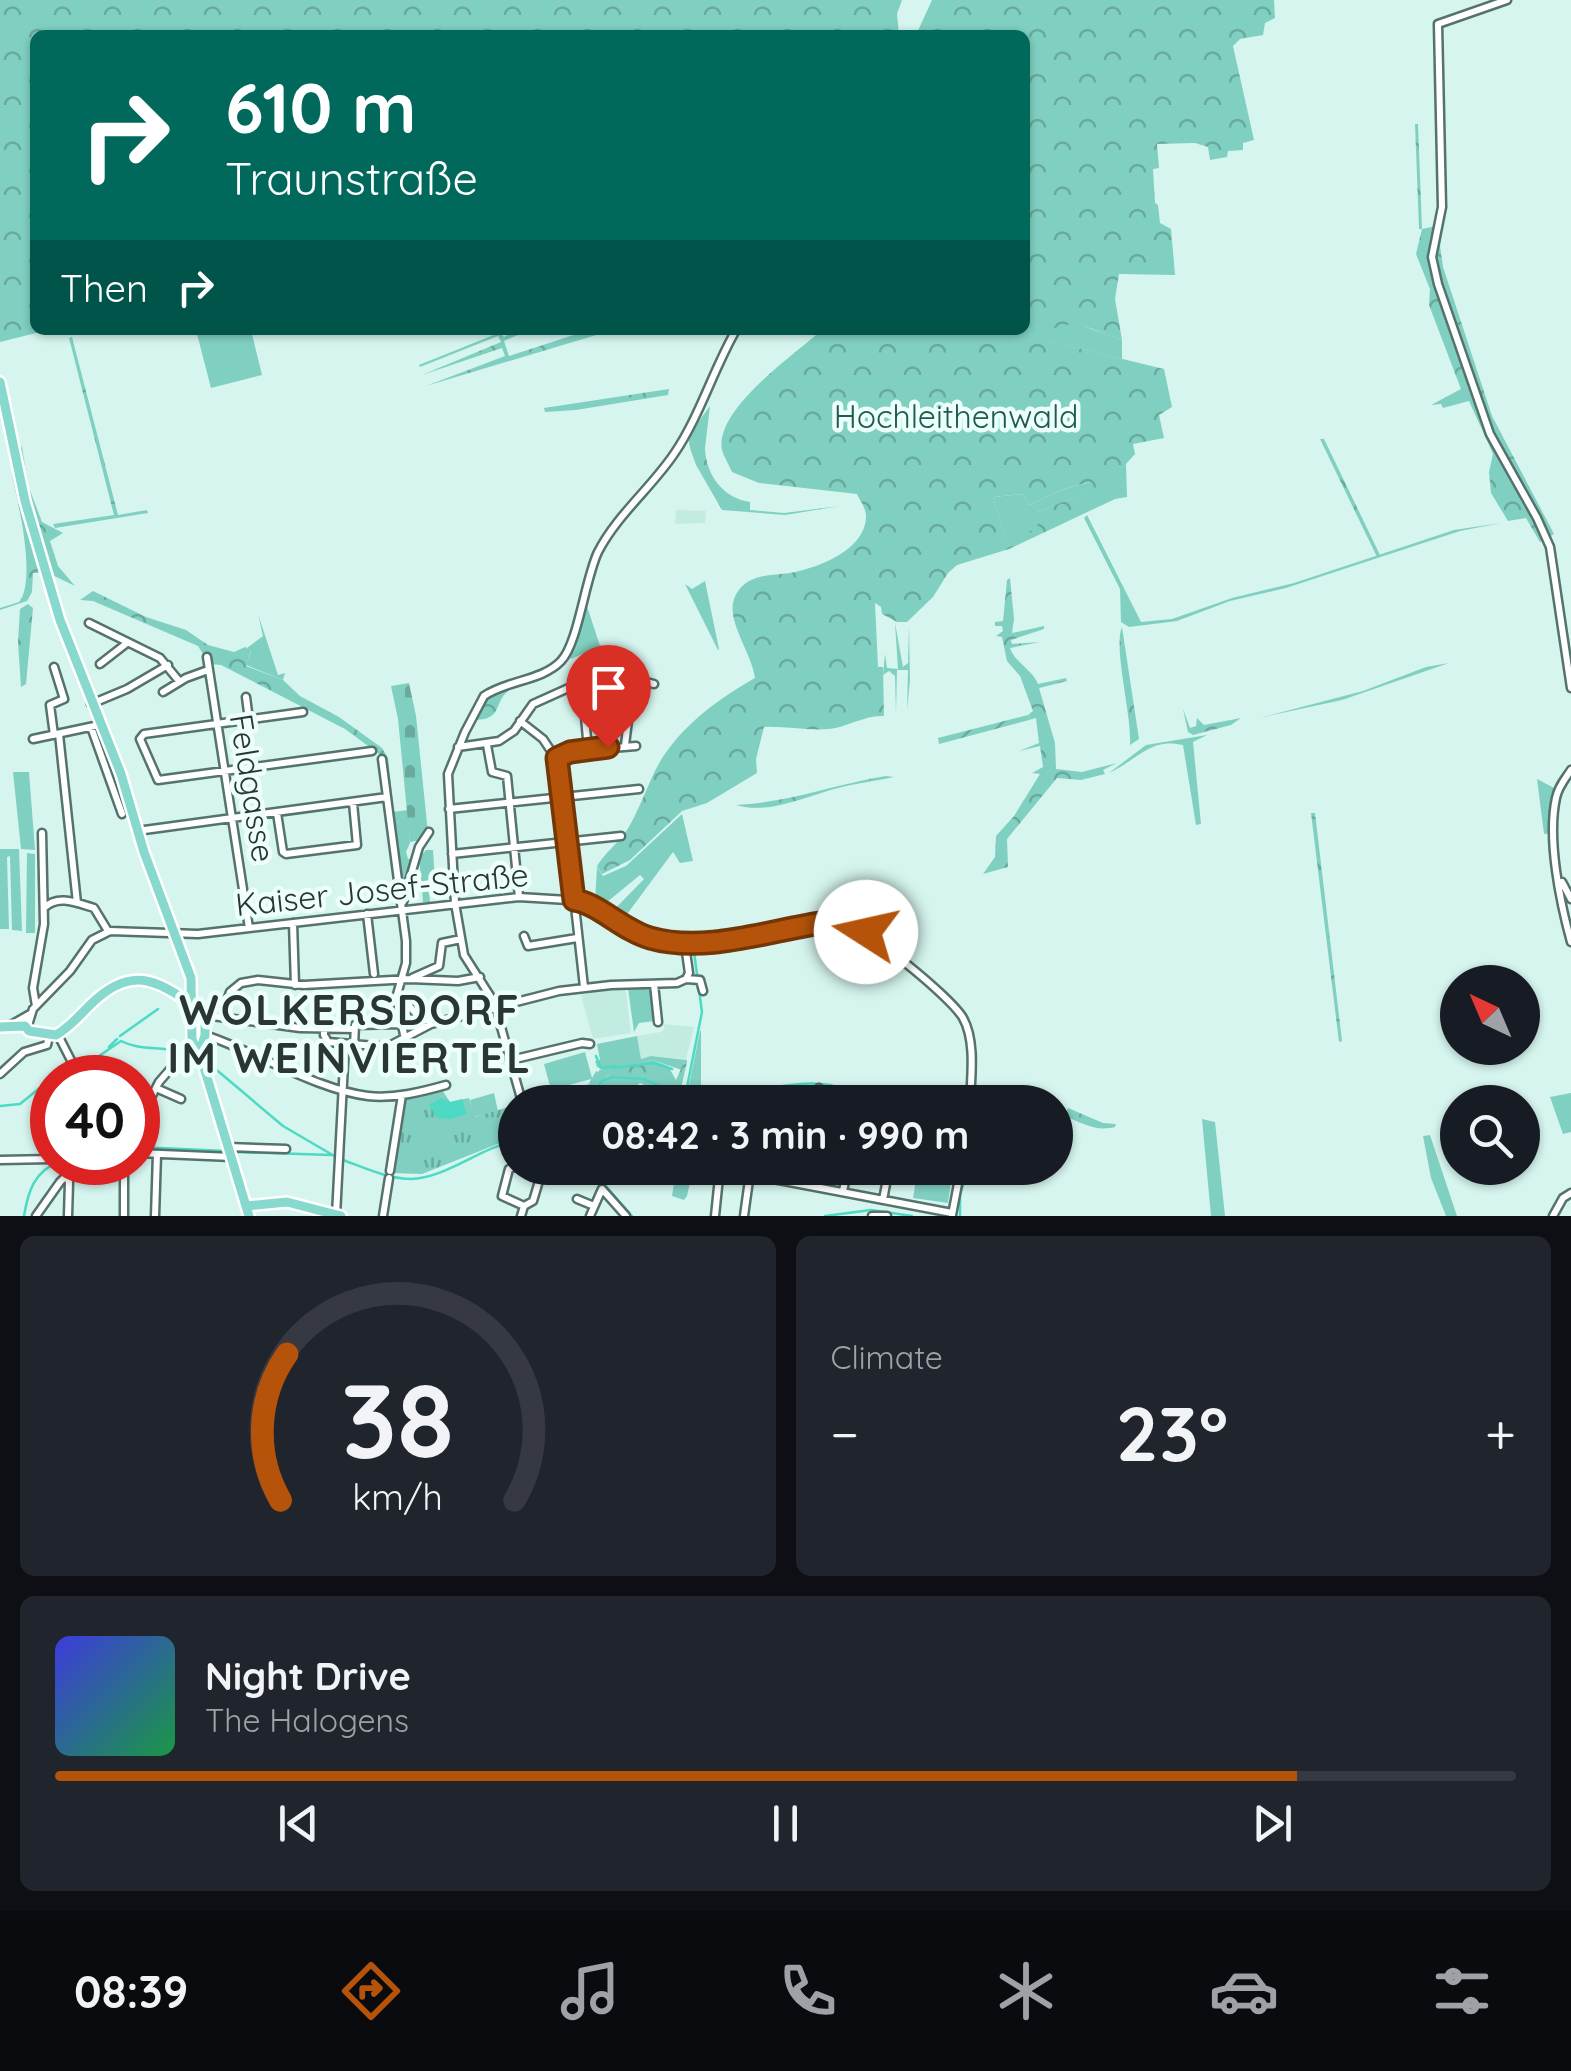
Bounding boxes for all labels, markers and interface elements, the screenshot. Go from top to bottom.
text: 610 m [225,63,417,151]
icon: right [60,70,190,200]
text: Traunstraße [225,150,478,206]
icon: right [168,260,223,315]
text: Then [60,264,148,312]
park label: Hochleithenwald [834,396,1078,436]
pin [566,645,651,748]
icon: arrive [581,660,636,715]
street label: Feldgasse [222,711,284,865]
street label: Kaiser Josef-Straße [233,854,530,924]
position arrow [814,880,918,984]
north arrow [1440,965,1540,1065]
map controls [1440,965,1540,1185]
district label: WOLKERSDORF IM WEINVIERTEL [168,983,532,1084]
speed limit sign: 40 [30,1055,160,1185]
button: search [1440,1085,1540,1185]
text: 08:42 · 3 min · 990 m [602,1111,969,1159]
text: Climate [831,1337,943,1377]
text: 38 [341,1354,454,1484]
text: 23° [1116,1386,1228,1480]
text: − [831,1399,859,1468]
text: + [1485,1399,1516,1468]
text: km/h [352,1474,443,1519]
text: Night Drive [205,1652,411,1700]
text: The Halogens [205,1700,409,1740]
icon: previous [271,1796,326,1851]
icon: pause [758,1796,813,1851]
icon: next [1245,1796,1300,1851]
icon: directions [336,1956,406,2026]
icon: music [555,1956,625,2026]
icon: phone [773,1956,843,2026]
icon: climate [991,1956,1061,2026]
icon: car [1209,1956,1279,2026]
icon: filters [1427,1956,1497,2026]
text: 08:39 [74,1963,188,2019]

